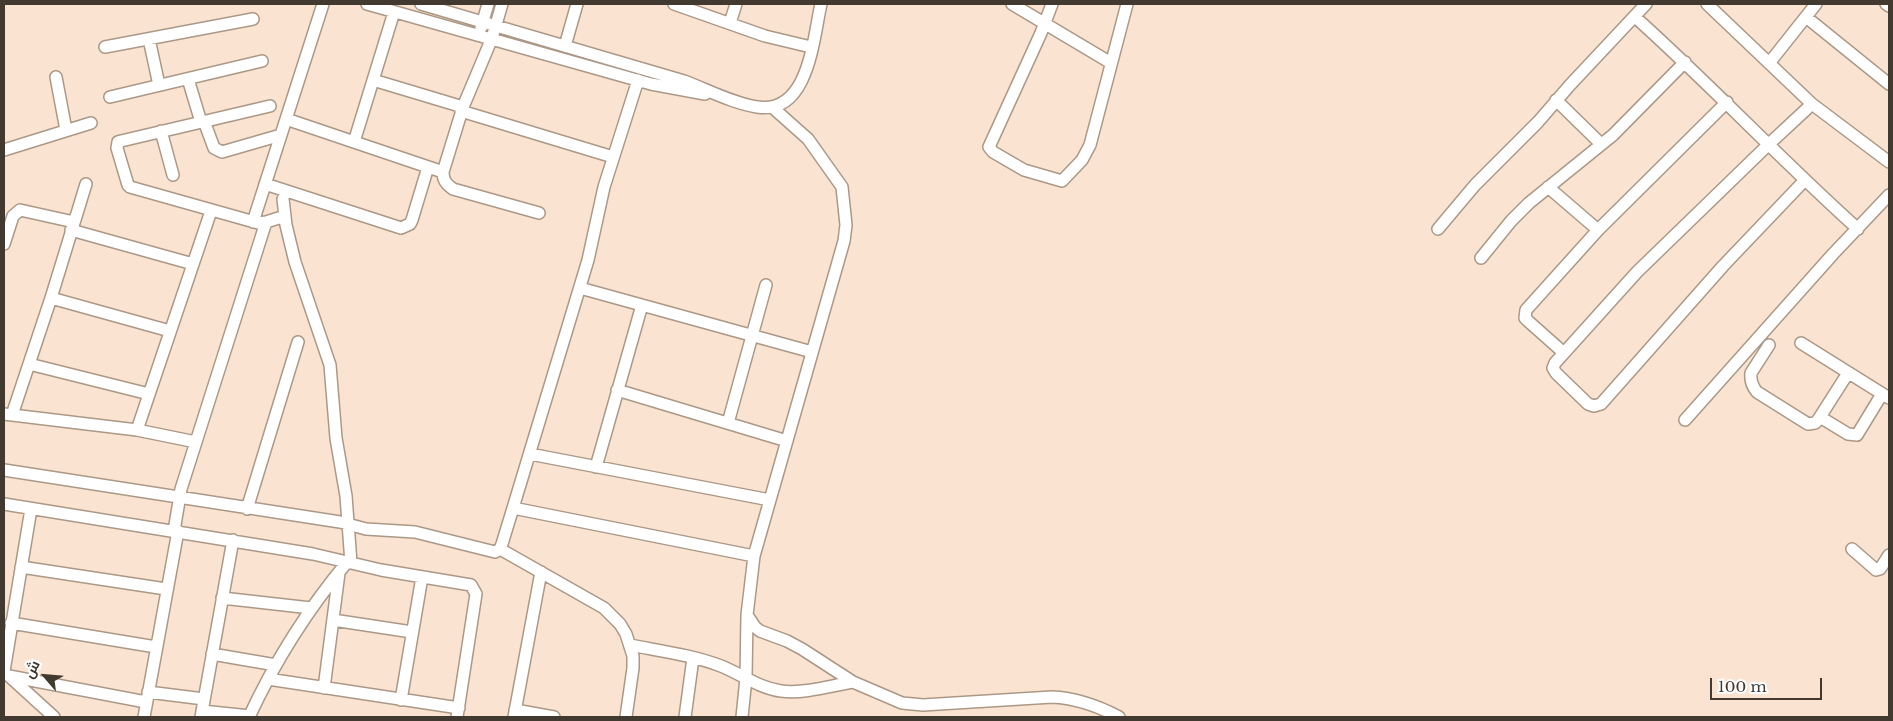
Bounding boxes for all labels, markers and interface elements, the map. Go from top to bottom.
north arrow [20,651,70,701]
text: ش [20,657,44,681]
scale bar [1713,668,1826,700]
text: 100 m [1718,677,1767,696]

